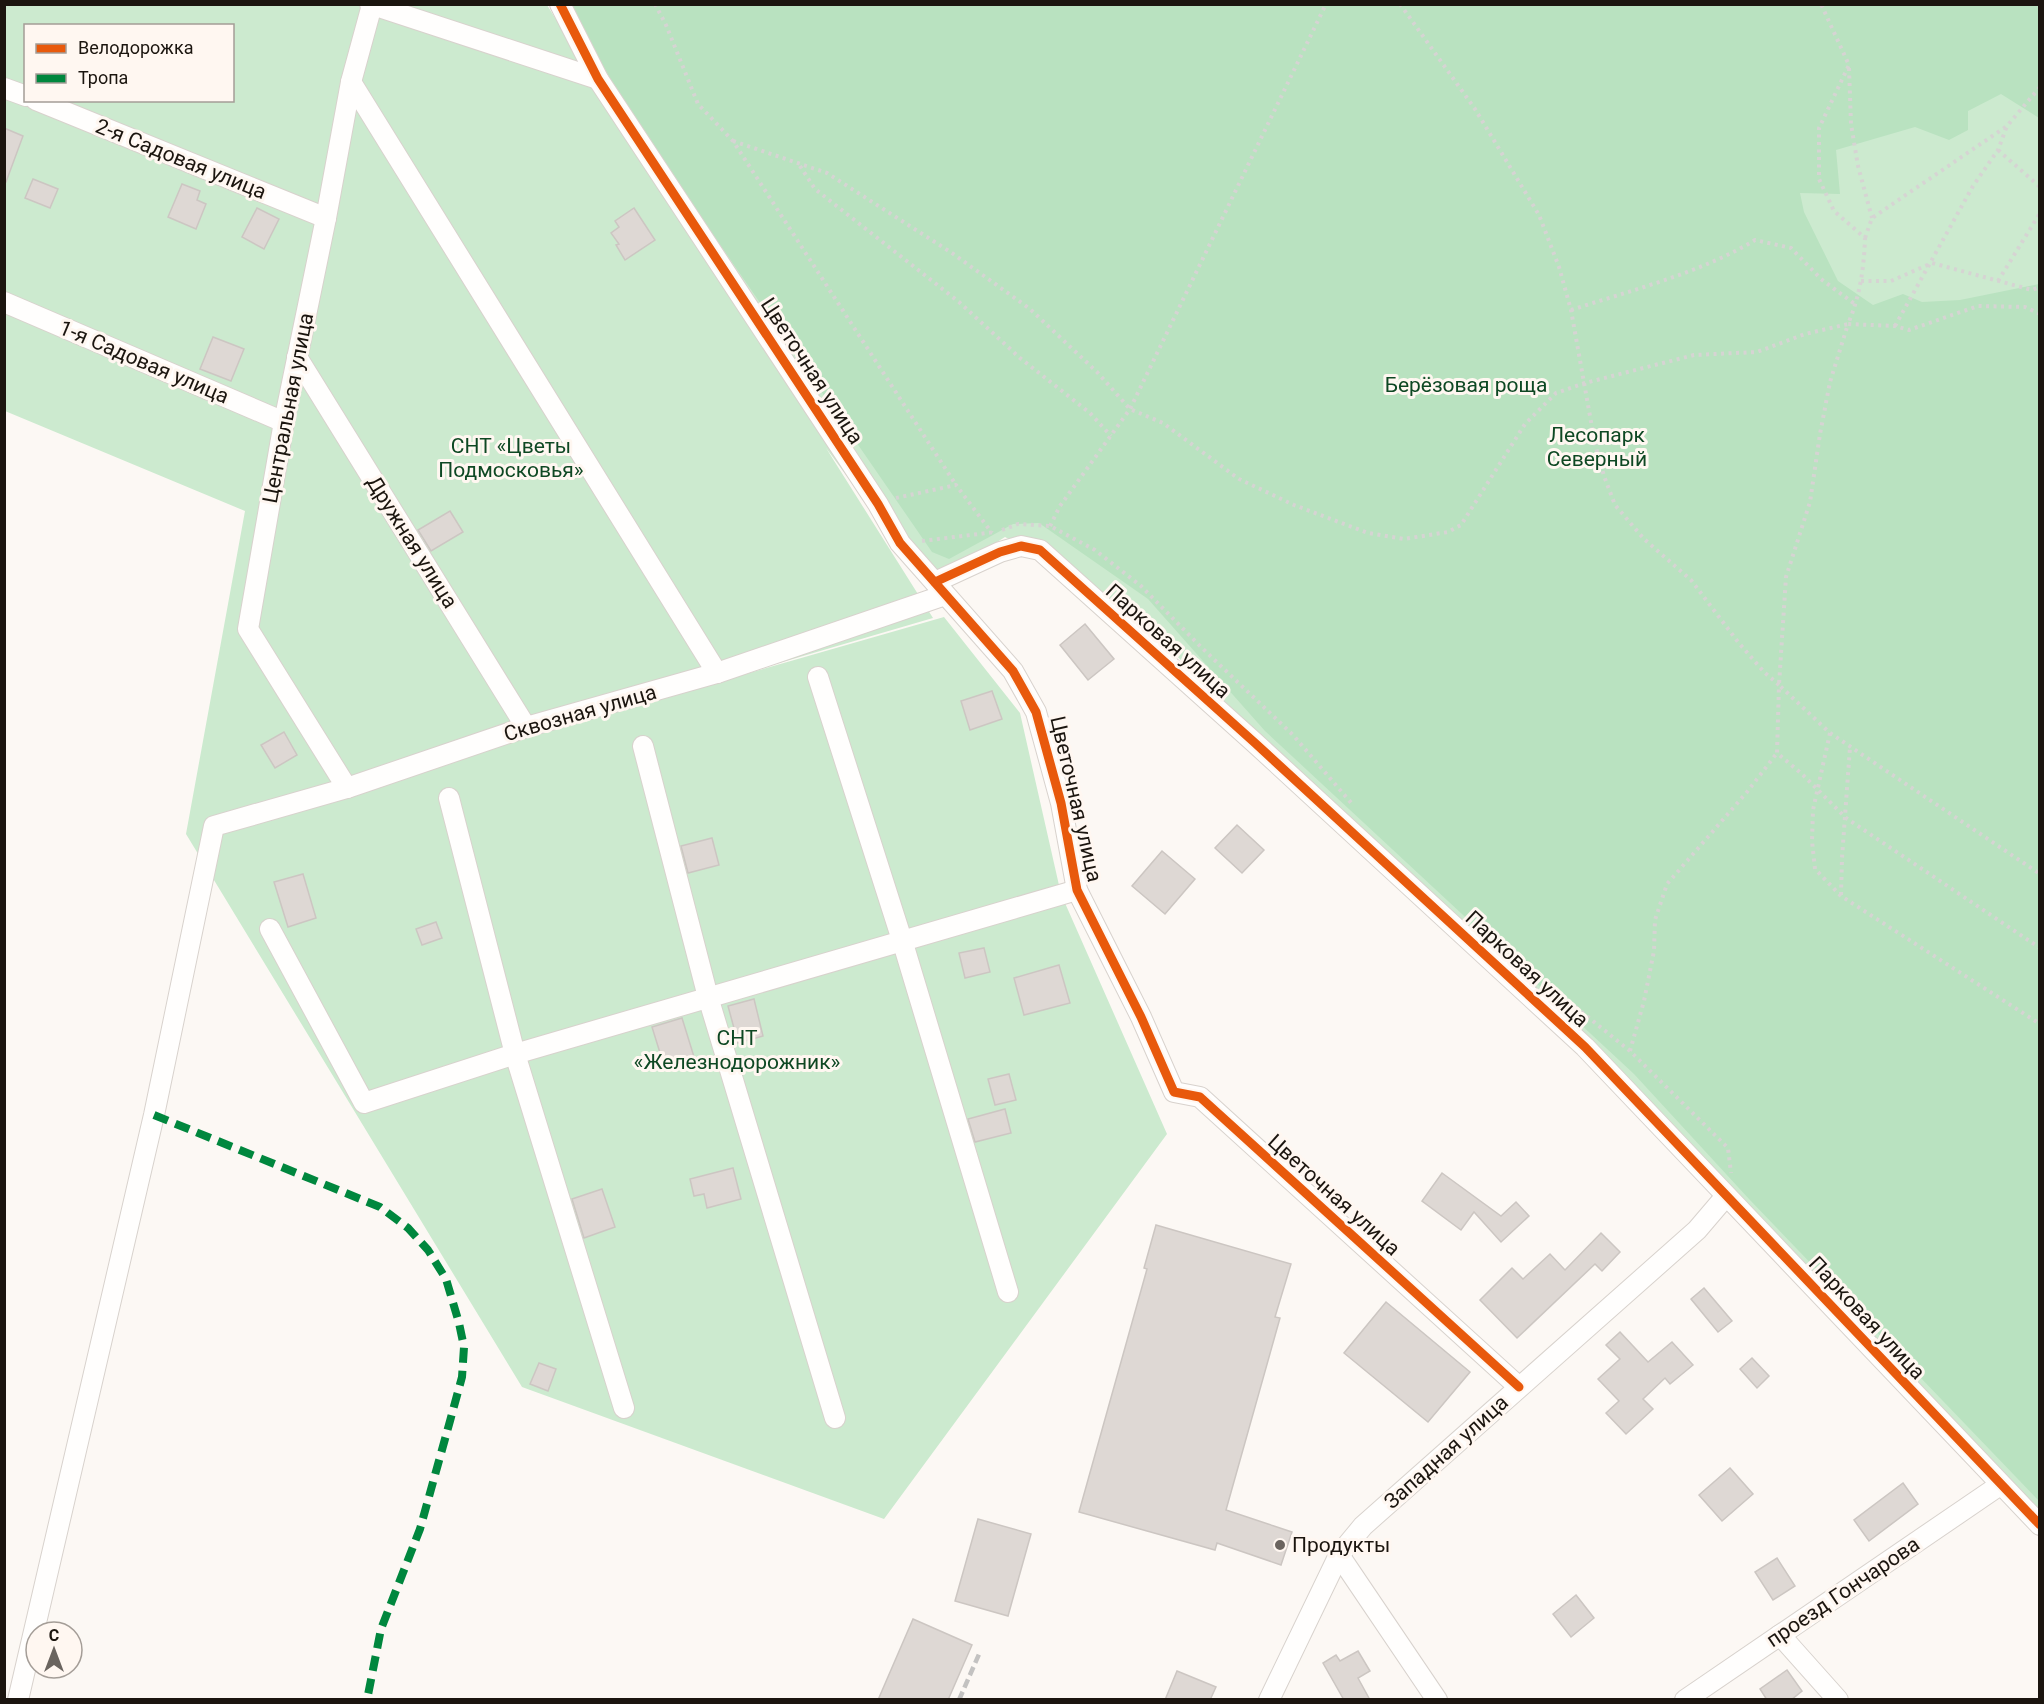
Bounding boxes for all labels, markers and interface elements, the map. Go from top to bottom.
legend [24,24,234,102]
text: Велодорожка [78,37,193,58]
text: Тропа [78,67,128,88]
street label: 2-я Садовая улица [92,114,270,204]
street label: Цветочная улица [756,293,868,449]
street label: Центральная улица [258,311,318,505]
street label: 1-я Садовая улица [56,315,232,409]
park label: Берёзовая роща [1385,373,1547,397]
park label: Лесопарк Северный [1547,423,1647,471]
park label: СНТ «Цветы Подмосковья» [438,434,584,482]
street label: Дружная улица [362,471,462,613]
street label: Парковая улица [1101,579,1235,703]
street label: Сквозная улица [501,680,659,746]
street label: Цветочная улица [1045,714,1107,884]
street label: Парковая улица [1461,906,1593,1032]
park label: СНТ «Железнодорожник» [634,1026,841,1074]
street label: Цветочная улица [1263,1129,1405,1261]
street label: Парковая улица [1804,1252,1930,1384]
street label: Западная улица [1379,1390,1513,1514]
street label: проезд Гончарова [1762,1532,1924,1652]
place label: Продукты [1292,1533,1390,1557]
marker: Продукты [1273,1538,1287,1552]
north arrow [24,1620,84,1680]
text: С [49,1626,59,1645]

